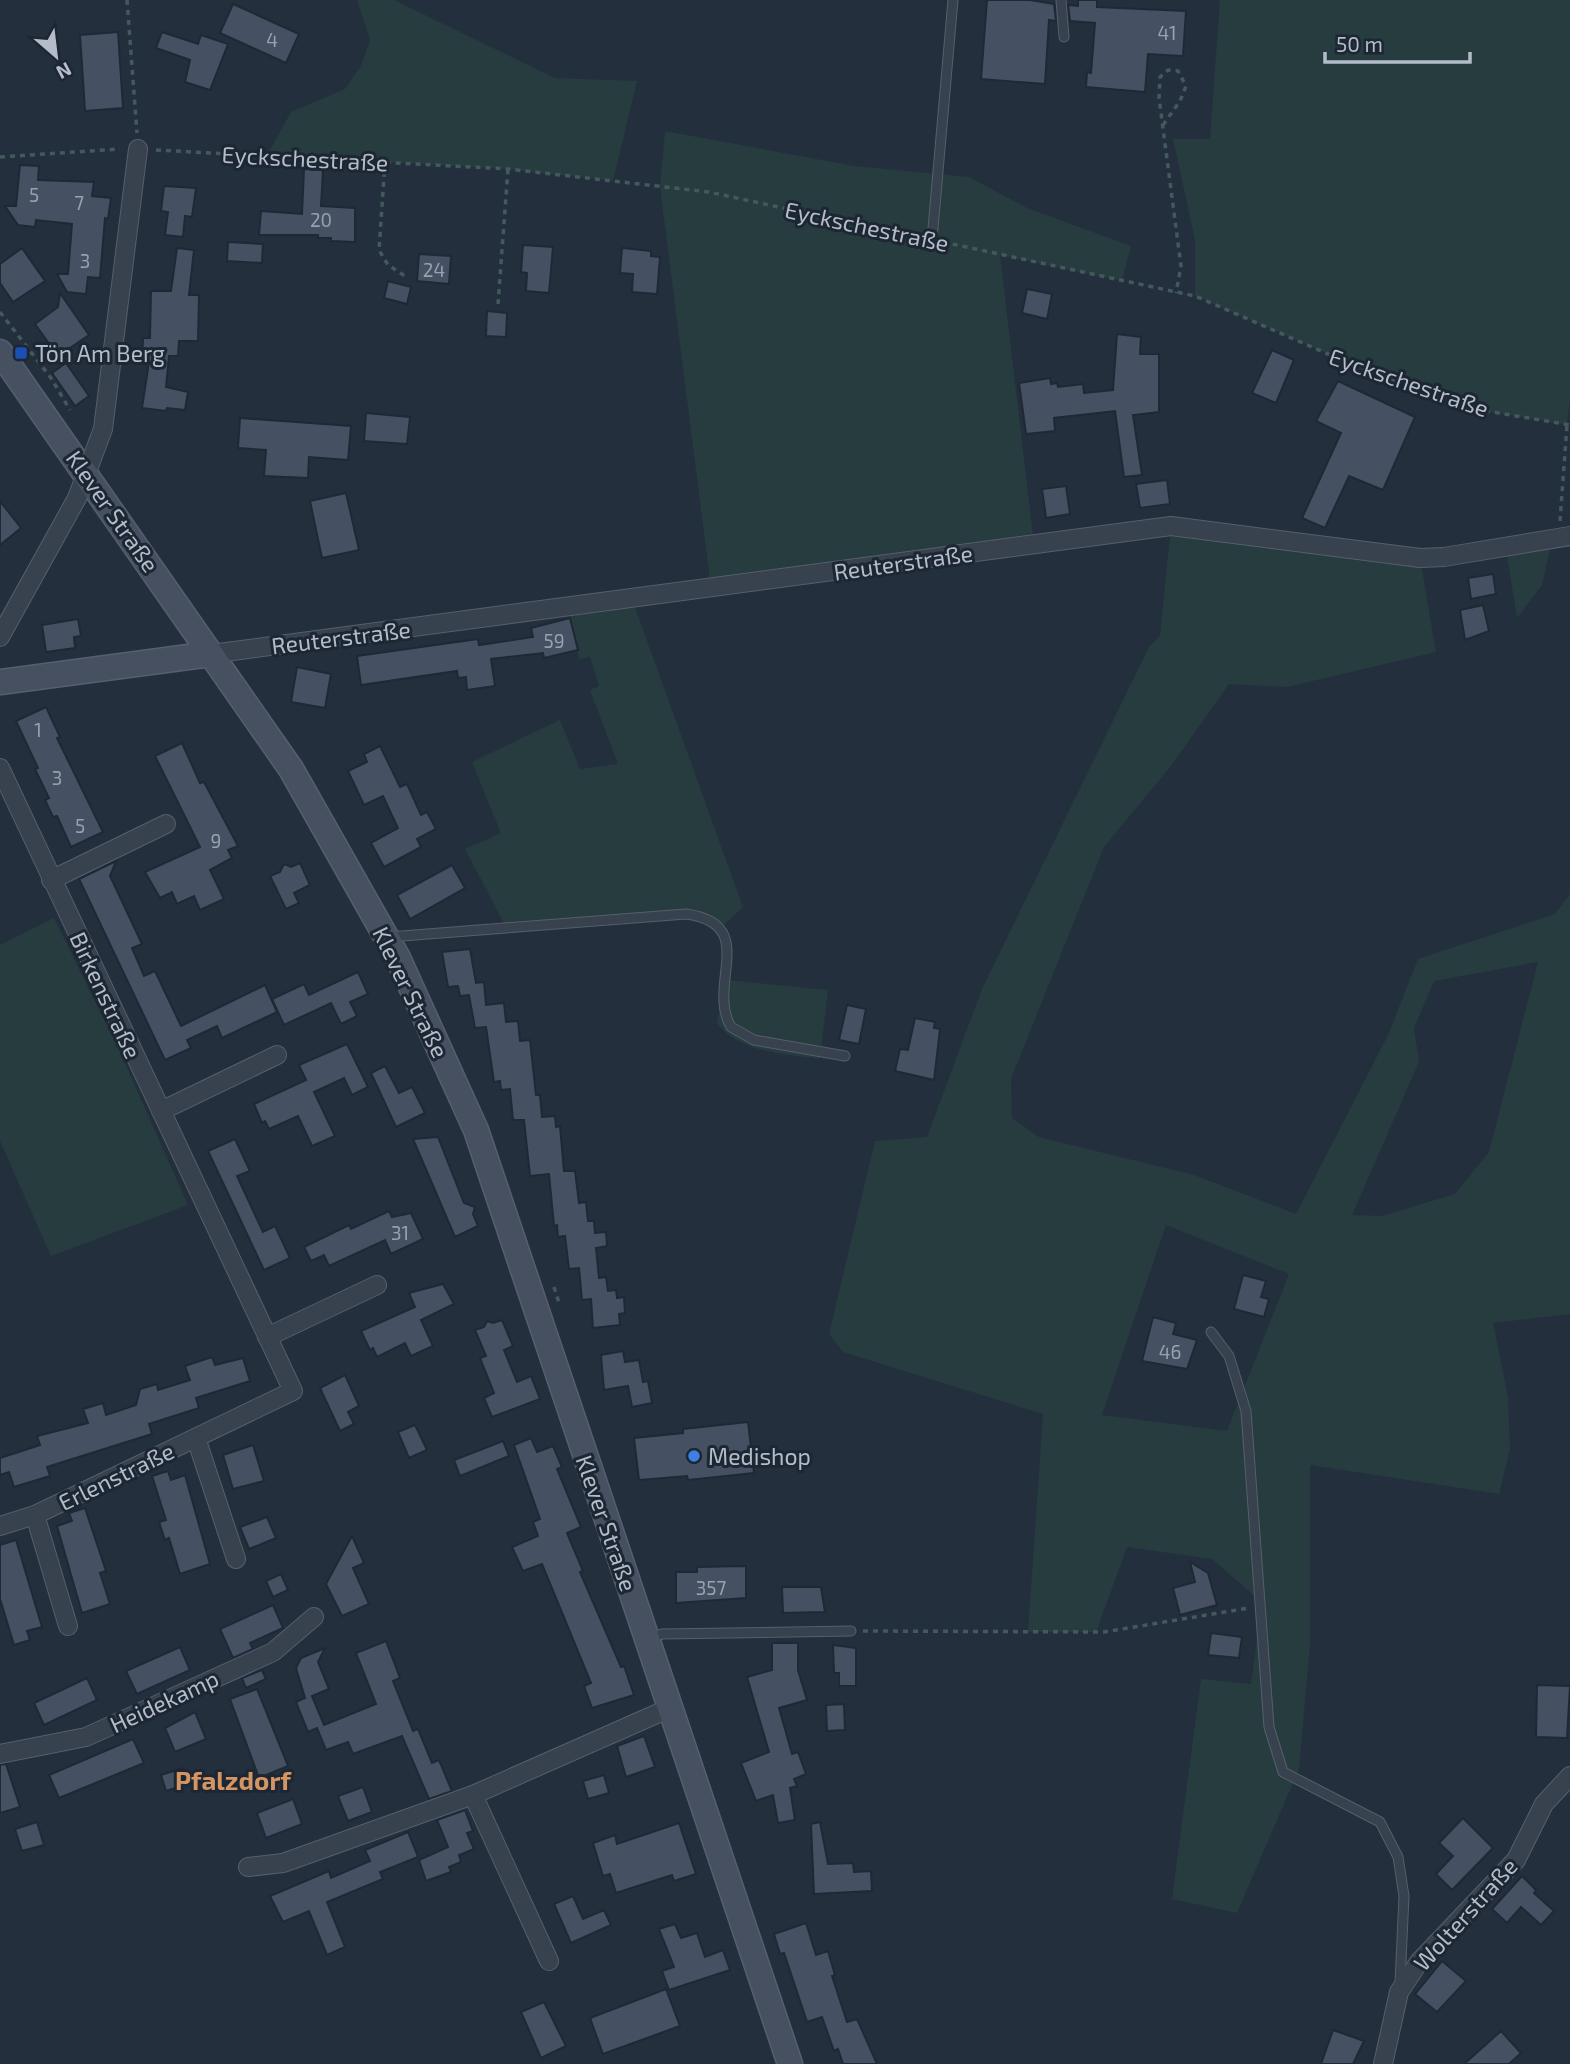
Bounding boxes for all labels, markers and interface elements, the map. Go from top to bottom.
north arrow [21,21,91,91]
house number: 41 [1157,21,1177,44]
scale bar [1325,21,1470,65]
house number: 4 [266,28,278,51]
text: 50 m [1336,31,1383,56]
text: N [53,58,76,85]
street label: Eyckschestraße [221,140,389,176]
house number: 5 [29,183,39,206]
house number: 7 [74,191,84,214]
street label: Eyckschestraße [783,195,951,257]
house number: 20 [310,208,332,231]
house number: 3 [80,249,90,272]
house number: 24 [423,258,445,281]
place label: Tön Am Berg [35,339,165,367]
street label: Eyckschestraße [1326,342,1492,422]
marker: Tön Am Berg [13,345,29,361]
street label: Klever Straße [61,445,165,577]
street label: Reuterstraße [832,538,974,586]
street label: Reuterstraße [270,615,412,659]
house number: 59 [543,629,565,652]
house number: 1 [34,718,42,741]
house number: 3 [52,766,62,789]
house number: 5 [75,814,85,837]
house number: 9 [211,829,221,852]
street label: Klever Straße [367,922,455,1062]
street label: Birkenstraße [64,927,148,1063]
house number: 31 [391,1221,409,1244]
house number: 46 [1159,1340,1181,1363]
street label: Erlenstraße [54,1436,178,1516]
place label: Medishop [708,1442,811,1470]
marker: Medishop [686,1448,702,1464]
street label: Klever Straße [571,1451,643,1595]
house number: 357 [696,1576,727,1599]
street label: Heidekamp [105,1664,223,1738]
district label: Pfalzdorf [175,1764,292,1795]
street label: Wolterstraße [1407,1852,1523,1976]

